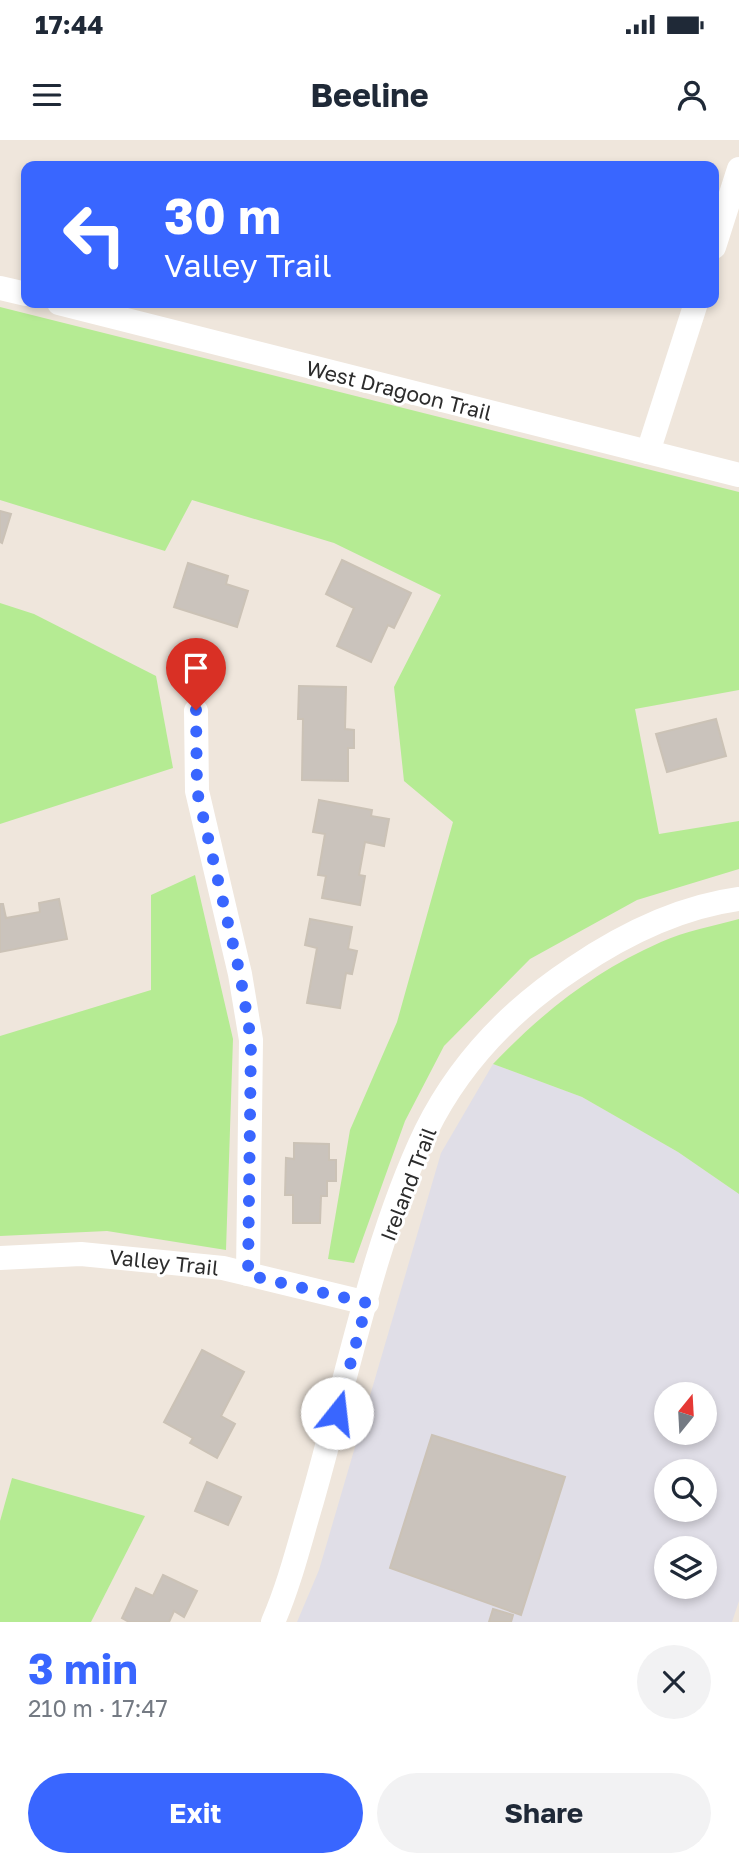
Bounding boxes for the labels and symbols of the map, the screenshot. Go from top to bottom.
street label: West Dragoon Trail [303,354,495,426]
pin [166,638,226,710]
street label: Ireland Trail [374,1123,442,1245]
street label: Valley Trail [108,1243,220,1281]
position arrow [300,1376,374,1450]
north arrow [654,1382,718,1446]

